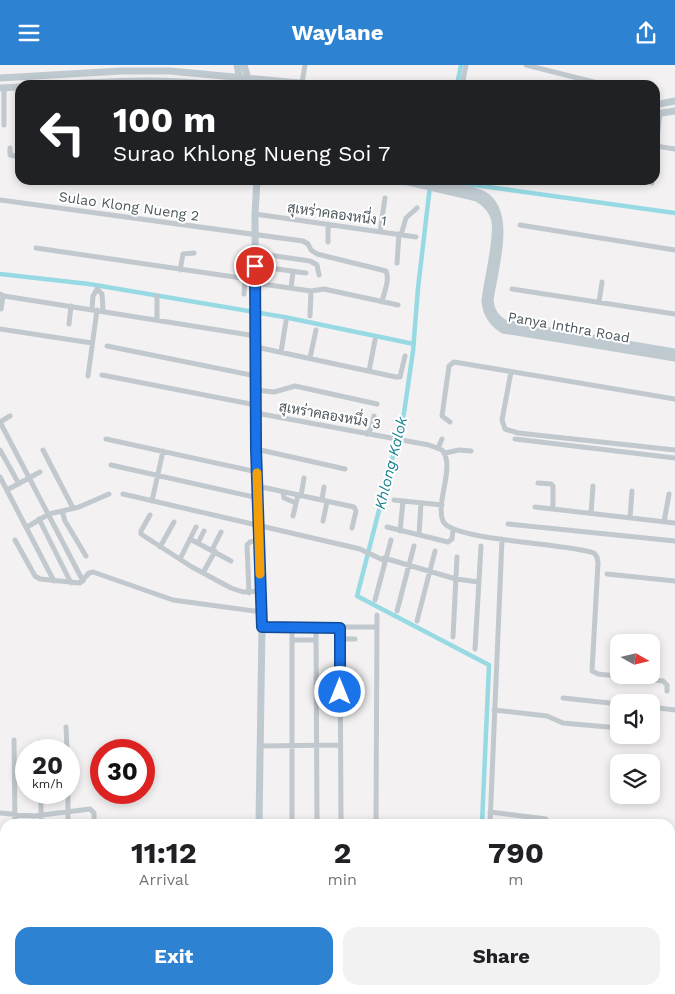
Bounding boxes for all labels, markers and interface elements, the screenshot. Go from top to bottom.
icon: menu [15,19,43,47]
icon: share [632,19,660,47]
text: Waylane [292,20,383,45]
text: 100 m [113,99,216,141]
icon: left [30,100,95,165]
text: Surao Khlong Nueng Soi 7 [113,141,390,166]
street label: Sulao Klong Nueng 2 [58,188,200,224]
street label: สุเหร่าคลองหนึ่ง 1 [286,195,388,231]
pin [234,245,276,287]
icon: arrive [241,252,269,280]
street label: Panya Inthra Road [507,308,631,346]
street label: สุเหร่าคลองหนึ่ง 3 [277,394,383,434]
water label: Khlong Kalok [371,414,411,511]
north arrow [610,634,660,684]
map controls [610,634,660,804]
position arrow [313,665,365,717]
button: sound [610,694,660,744]
speed limit sign: 30 [90,739,155,804]
text: 20 [32,751,63,780]
button: layers [610,754,660,804]
text: km/h [32,777,63,791]
text: 11:12 [131,835,197,870]
text: 2 [333,835,351,870]
text: 790 [488,835,544,870]
text: Arrival [139,870,189,889]
text: min [328,870,357,889]
text: m [508,870,524,889]
button: Exit [15,927,333,985]
button: Share [343,927,660,985]

